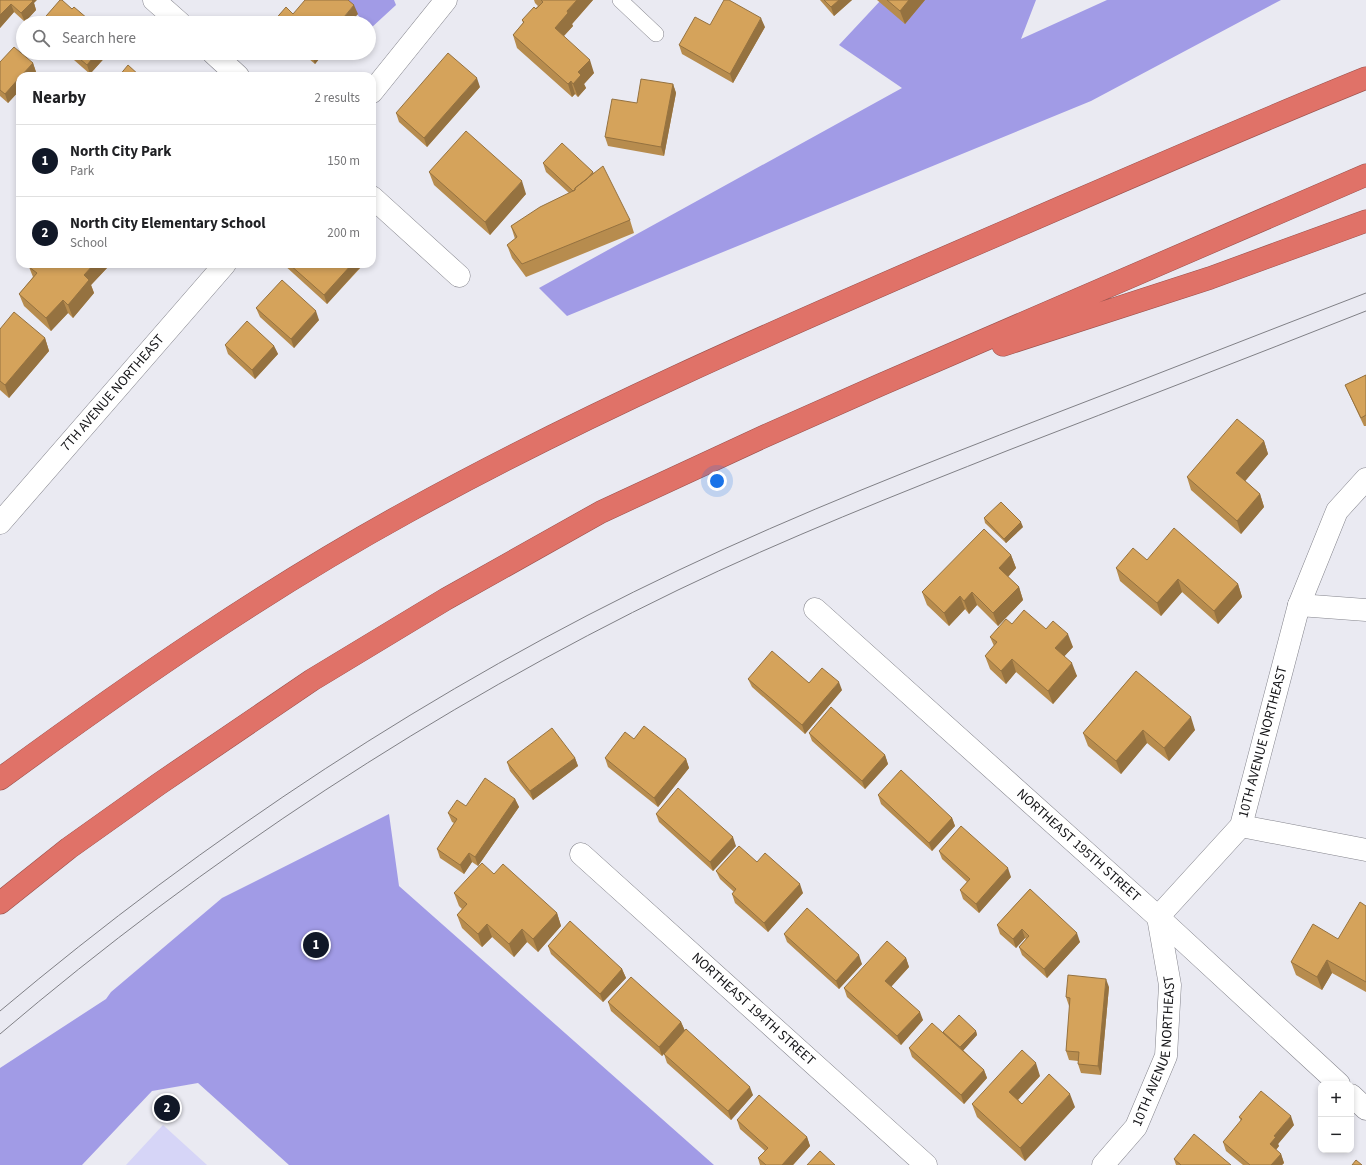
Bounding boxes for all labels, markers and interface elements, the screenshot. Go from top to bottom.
search box [16,16,376,60]
icon: search [30,27,52,49]
text: Search here [62,28,136,49]
text: Nearby [32,86,86,110]
text: 2 results [315,89,360,107]
text: North City Park [70,141,172,162]
text: 1 [42,152,48,170]
text: 150 m [327,152,360,170]
text: Park [70,162,94,180]
text: North City Elementary School [70,213,266,234]
text: 2 [42,224,48,242]
text: 200 m [327,224,360,242]
text: School [70,234,107,252]
street label: 7TH AVENUE NORTHEAST [56,330,170,456]
your location [707,471,727,491]
street label: 10TH AVENUE NORTHEAST [1234,663,1293,820]
street label: NORTHEAST 195TH STREET [1012,784,1145,907]
pin: 1 [303,930,329,960]
street label: NORTHEAST 194TH STREET [687,948,820,1071]
street label: 10TH AVENUE NORTHEAST [1127,973,1180,1129]
map controls [1318,1081,1354,1153]
button: + [1318,1081,1354,1117]
pin: 2 [154,1093,180,1123]
button: − [1318,1117,1354,1153]

